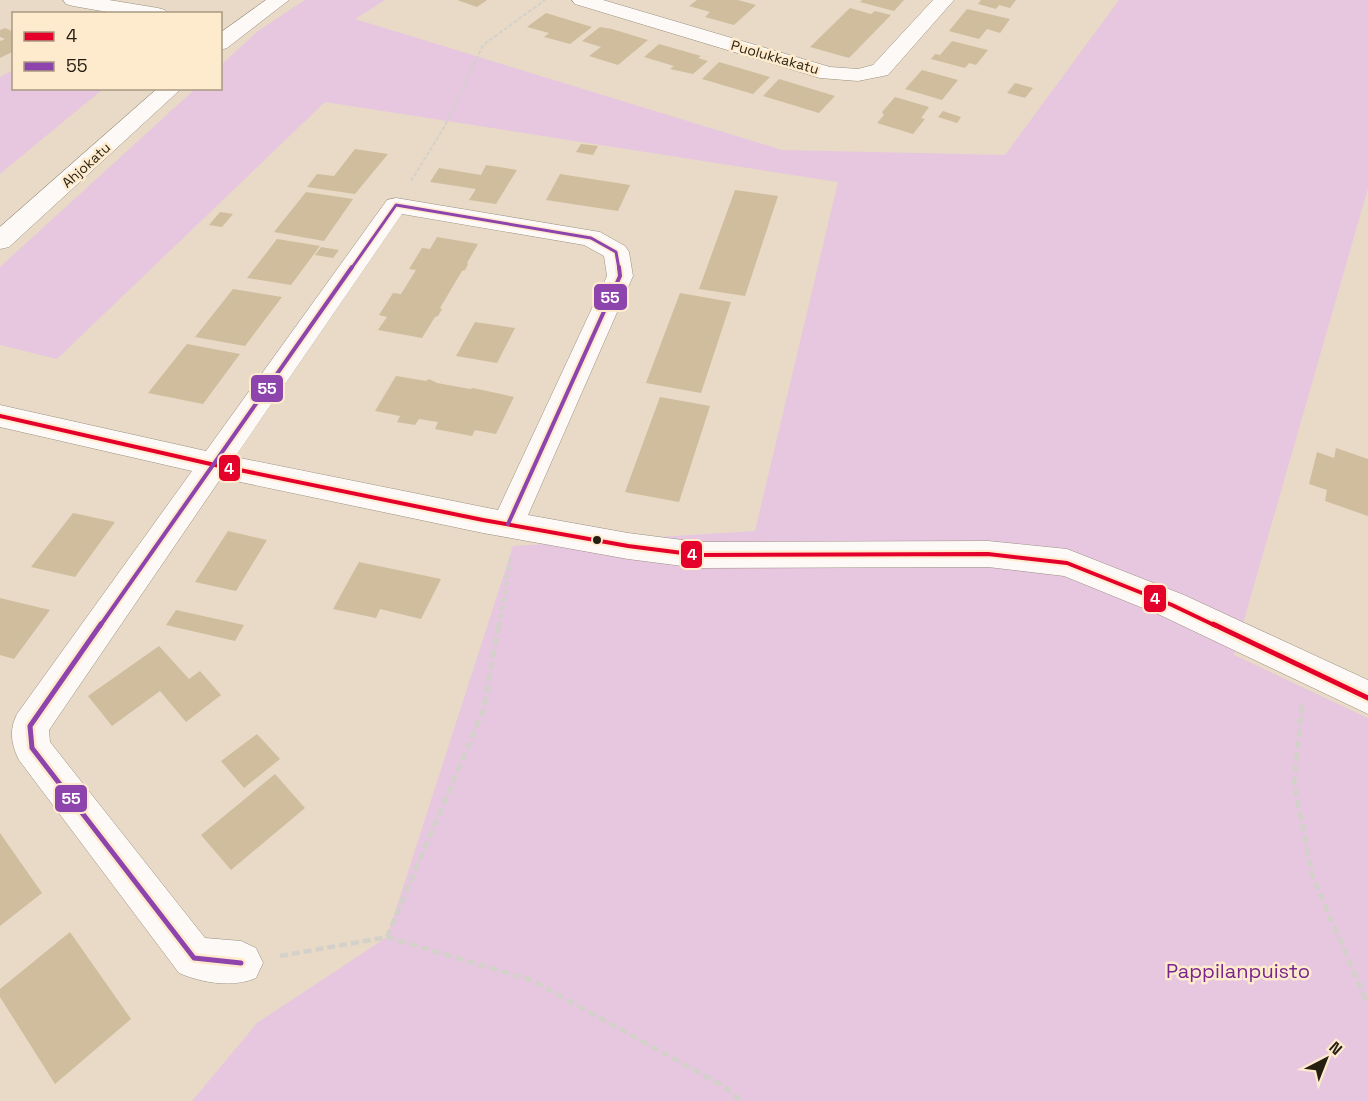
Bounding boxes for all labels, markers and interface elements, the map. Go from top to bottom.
legend [12,12,222,90]
text: 4 [66,24,77,47]
street label: Puolukkakatu [729,36,821,78]
text: 55 [66,54,88,77]
street label: Ahjokatu [58,138,114,192]
line badge: 55 [593,283,628,311]
text: 55 [600,287,620,308]
line badge: 55 [250,374,284,403]
text: 55 [257,378,277,399]
line badge: 4 [218,454,241,482]
text: 4 [224,458,234,479]
unlabelled marker [591,534,603,546]
line badge: 4 [680,540,703,569]
text: 4 [687,544,697,565]
line badge: 4 [1143,584,1167,613]
text: 4 [1150,588,1160,609]
line badge: 55 [54,784,88,813]
text: 55 [61,788,81,809]
park label: Pappilanpuisto [1166,958,1310,984]
north arrow [1296,1029,1356,1089]
text: N [1325,1037,1347,1060]

